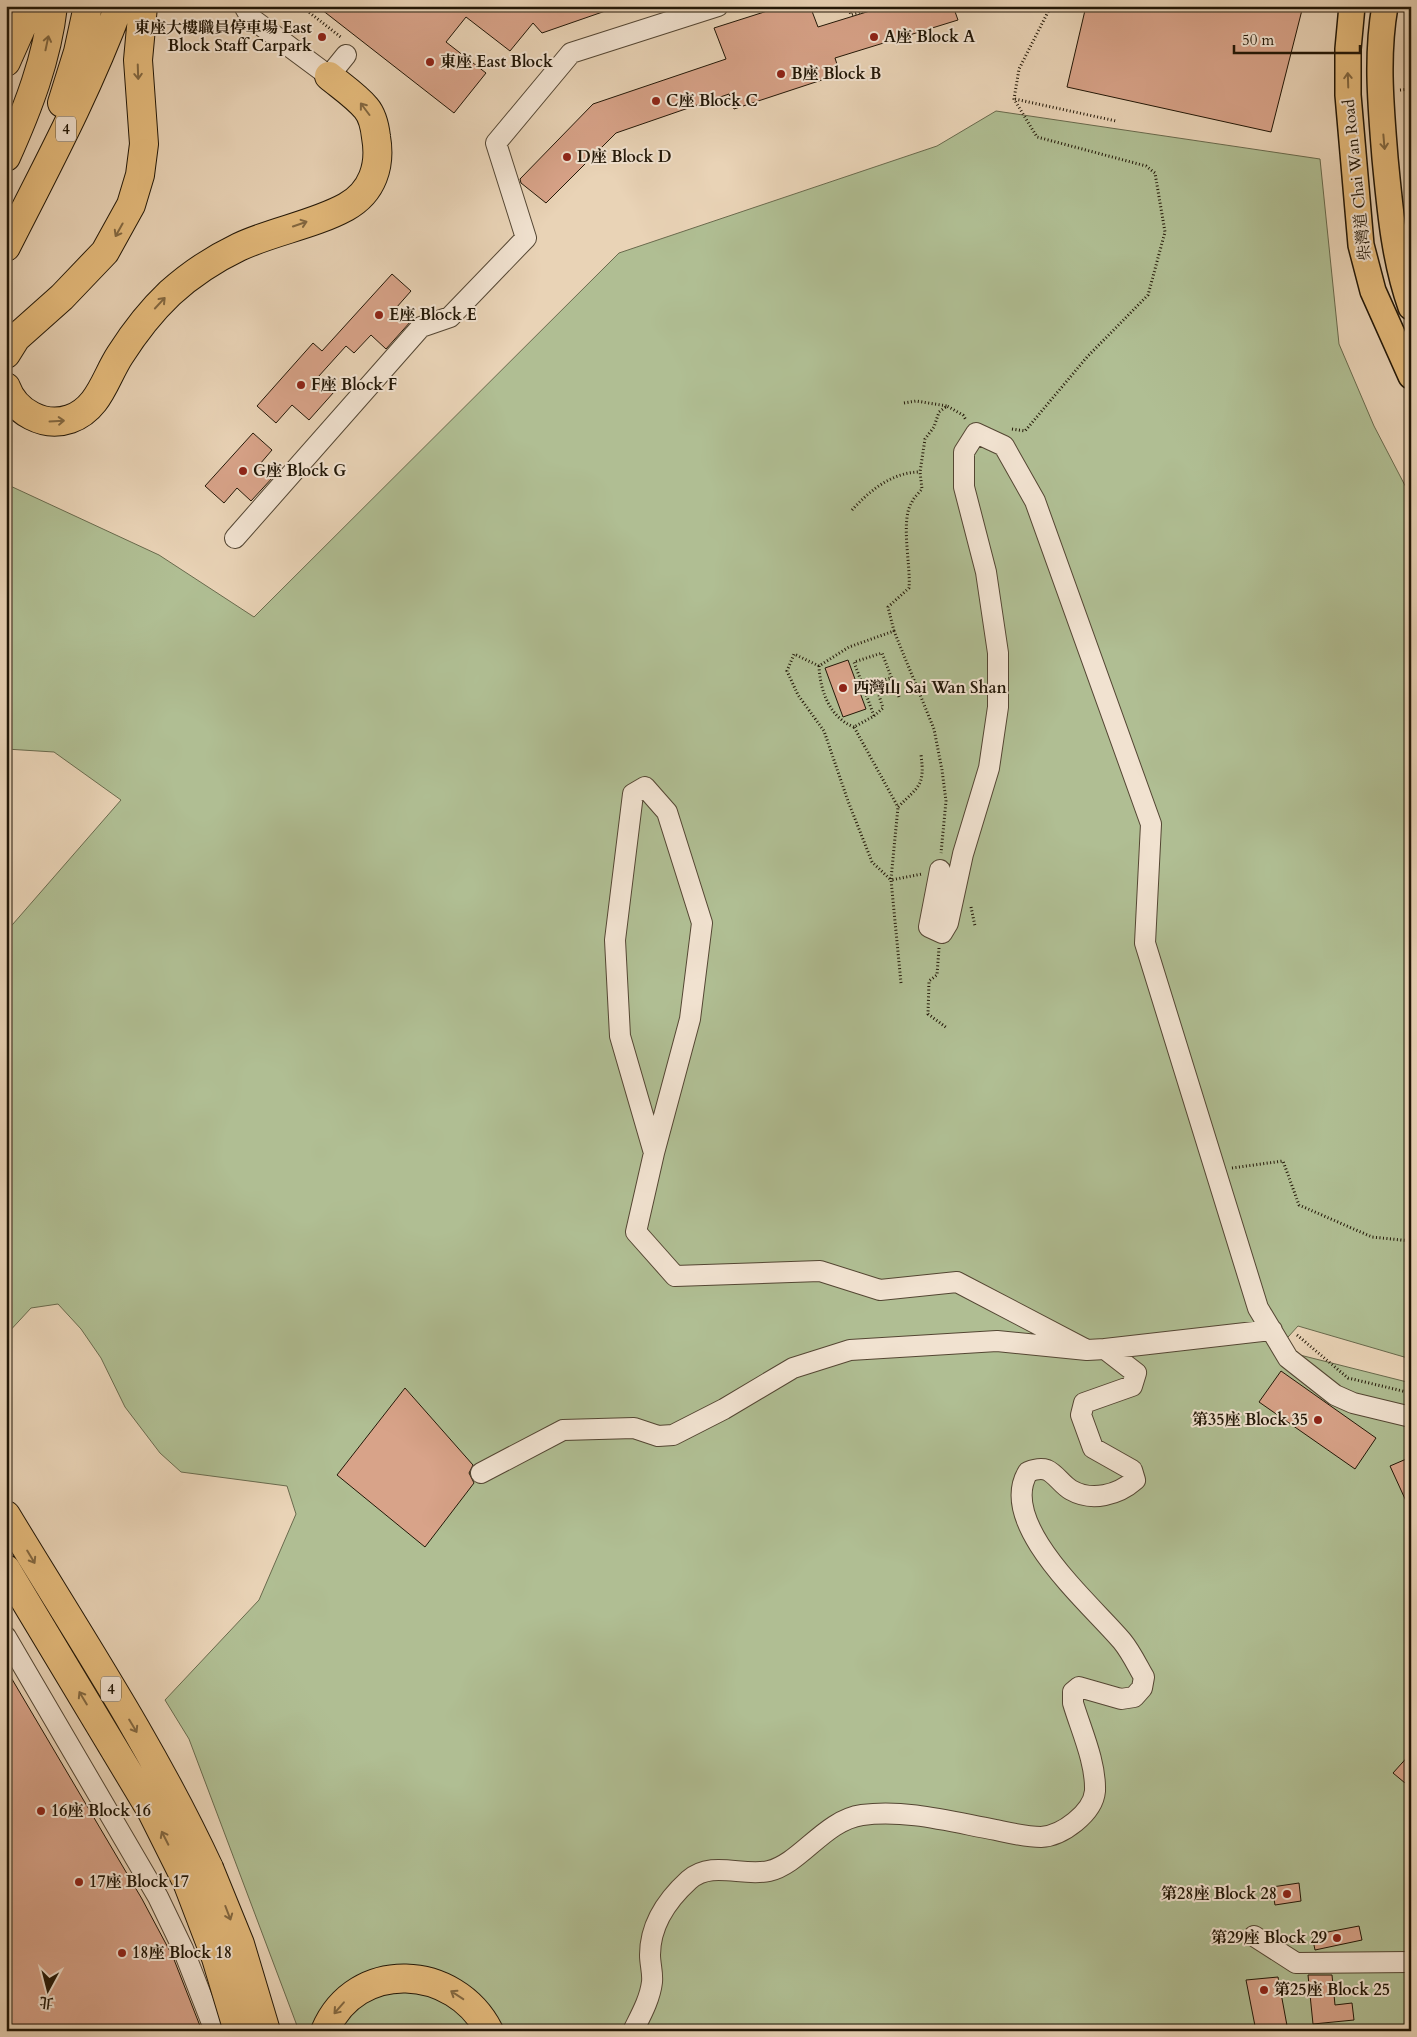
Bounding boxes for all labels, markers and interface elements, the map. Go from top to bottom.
place label: 東座大樓職員停車場 East Block Staff Carpark [134,17,312,57]
scale bar [1234,22,1361,54]
place label: A座 Block A [884,26,975,48]
text: 50 m [1242,30,1274,50]
marker: 東座大樓職員停車場 East Block Staff Carpark [316,31,328,43]
marker: A座 Block A [868,31,880,43]
one-way arrow [43,35,52,51]
place label: 東座 East Block [440,51,553,73]
marker: 東座 East Block [424,56,436,68]
place label: B座 Block B [791,63,881,85]
one-way arrow [133,64,143,80]
marker: B座 Block B [775,68,787,80]
one-way arrow [1343,72,1353,88]
place label: C座 Block C [666,90,758,112]
marker: C座 Block C [650,95,662,107]
street label: 柴灣道 Chai Wan Road [1338,98,1376,262]
one-way arrow [360,102,370,116]
road number: 4 [56,116,76,142]
one-way arrow [1379,134,1389,150]
place label: D座 Block D [577,146,672,168]
marker: D座 Block D [561,151,573,163]
one-way arrow [292,219,307,228]
one-way arrow [114,222,124,237]
one-way arrow [154,297,166,310]
place label: E座 Block E [389,304,477,326]
marker: E座 Block E [373,309,385,321]
place label: F座 Block F [311,374,397,396]
marker: F座 Block F [295,379,307,391]
one-way arrow [49,416,65,425]
place label: G座 Block G [253,460,346,482]
marker: G座 Block G [237,465,249,477]
place label: 西灣山 Sai Wan Shan [853,677,1007,699]
marker: 西灣山 Sai Wan Shan [837,682,849,694]
place label: 第35座 Block 35 [1192,1409,1308,1431]
marker: 第35座 Block 35 [1312,1414,1324,1426]
one-way arrow [27,1549,37,1563]
road number: 4 [101,1676,121,1702]
one-way arrow [78,1691,88,1705]
one-way arrow [128,1718,138,1732]
place label: 16座 Block 16 [51,1800,151,1822]
marker: 16座 Block 16 [35,1805,47,1817]
one-way arrow [160,1831,169,1846]
place label: 17座 Block 17 [89,1871,189,1893]
marker: 17座 Block 17 [73,1876,85,1888]
place label: 第28座 Block 28 [1161,1883,1277,1905]
marker: 第28座 Block 28 [1281,1888,1293,1900]
one-way arrow [224,1904,233,1920]
place label: 第29座 Block 29 [1211,1927,1327,1949]
marker: 第29座 Block 29 [1331,1932,1343,1944]
place label: 18座 Block 18 [132,1942,232,1964]
marker: 18座 Block 18 [116,1947,128,1959]
north arrow [22,1964,72,2014]
place label: 第25座 Block 25 [1274,1979,1390,2001]
marker: 第25座 Block 25 [1258,1984,1270,1996]
one-way arrow [450,1990,464,2000]
text: 北 [38,1992,55,2013]
one-way arrow [334,2001,345,2014]

